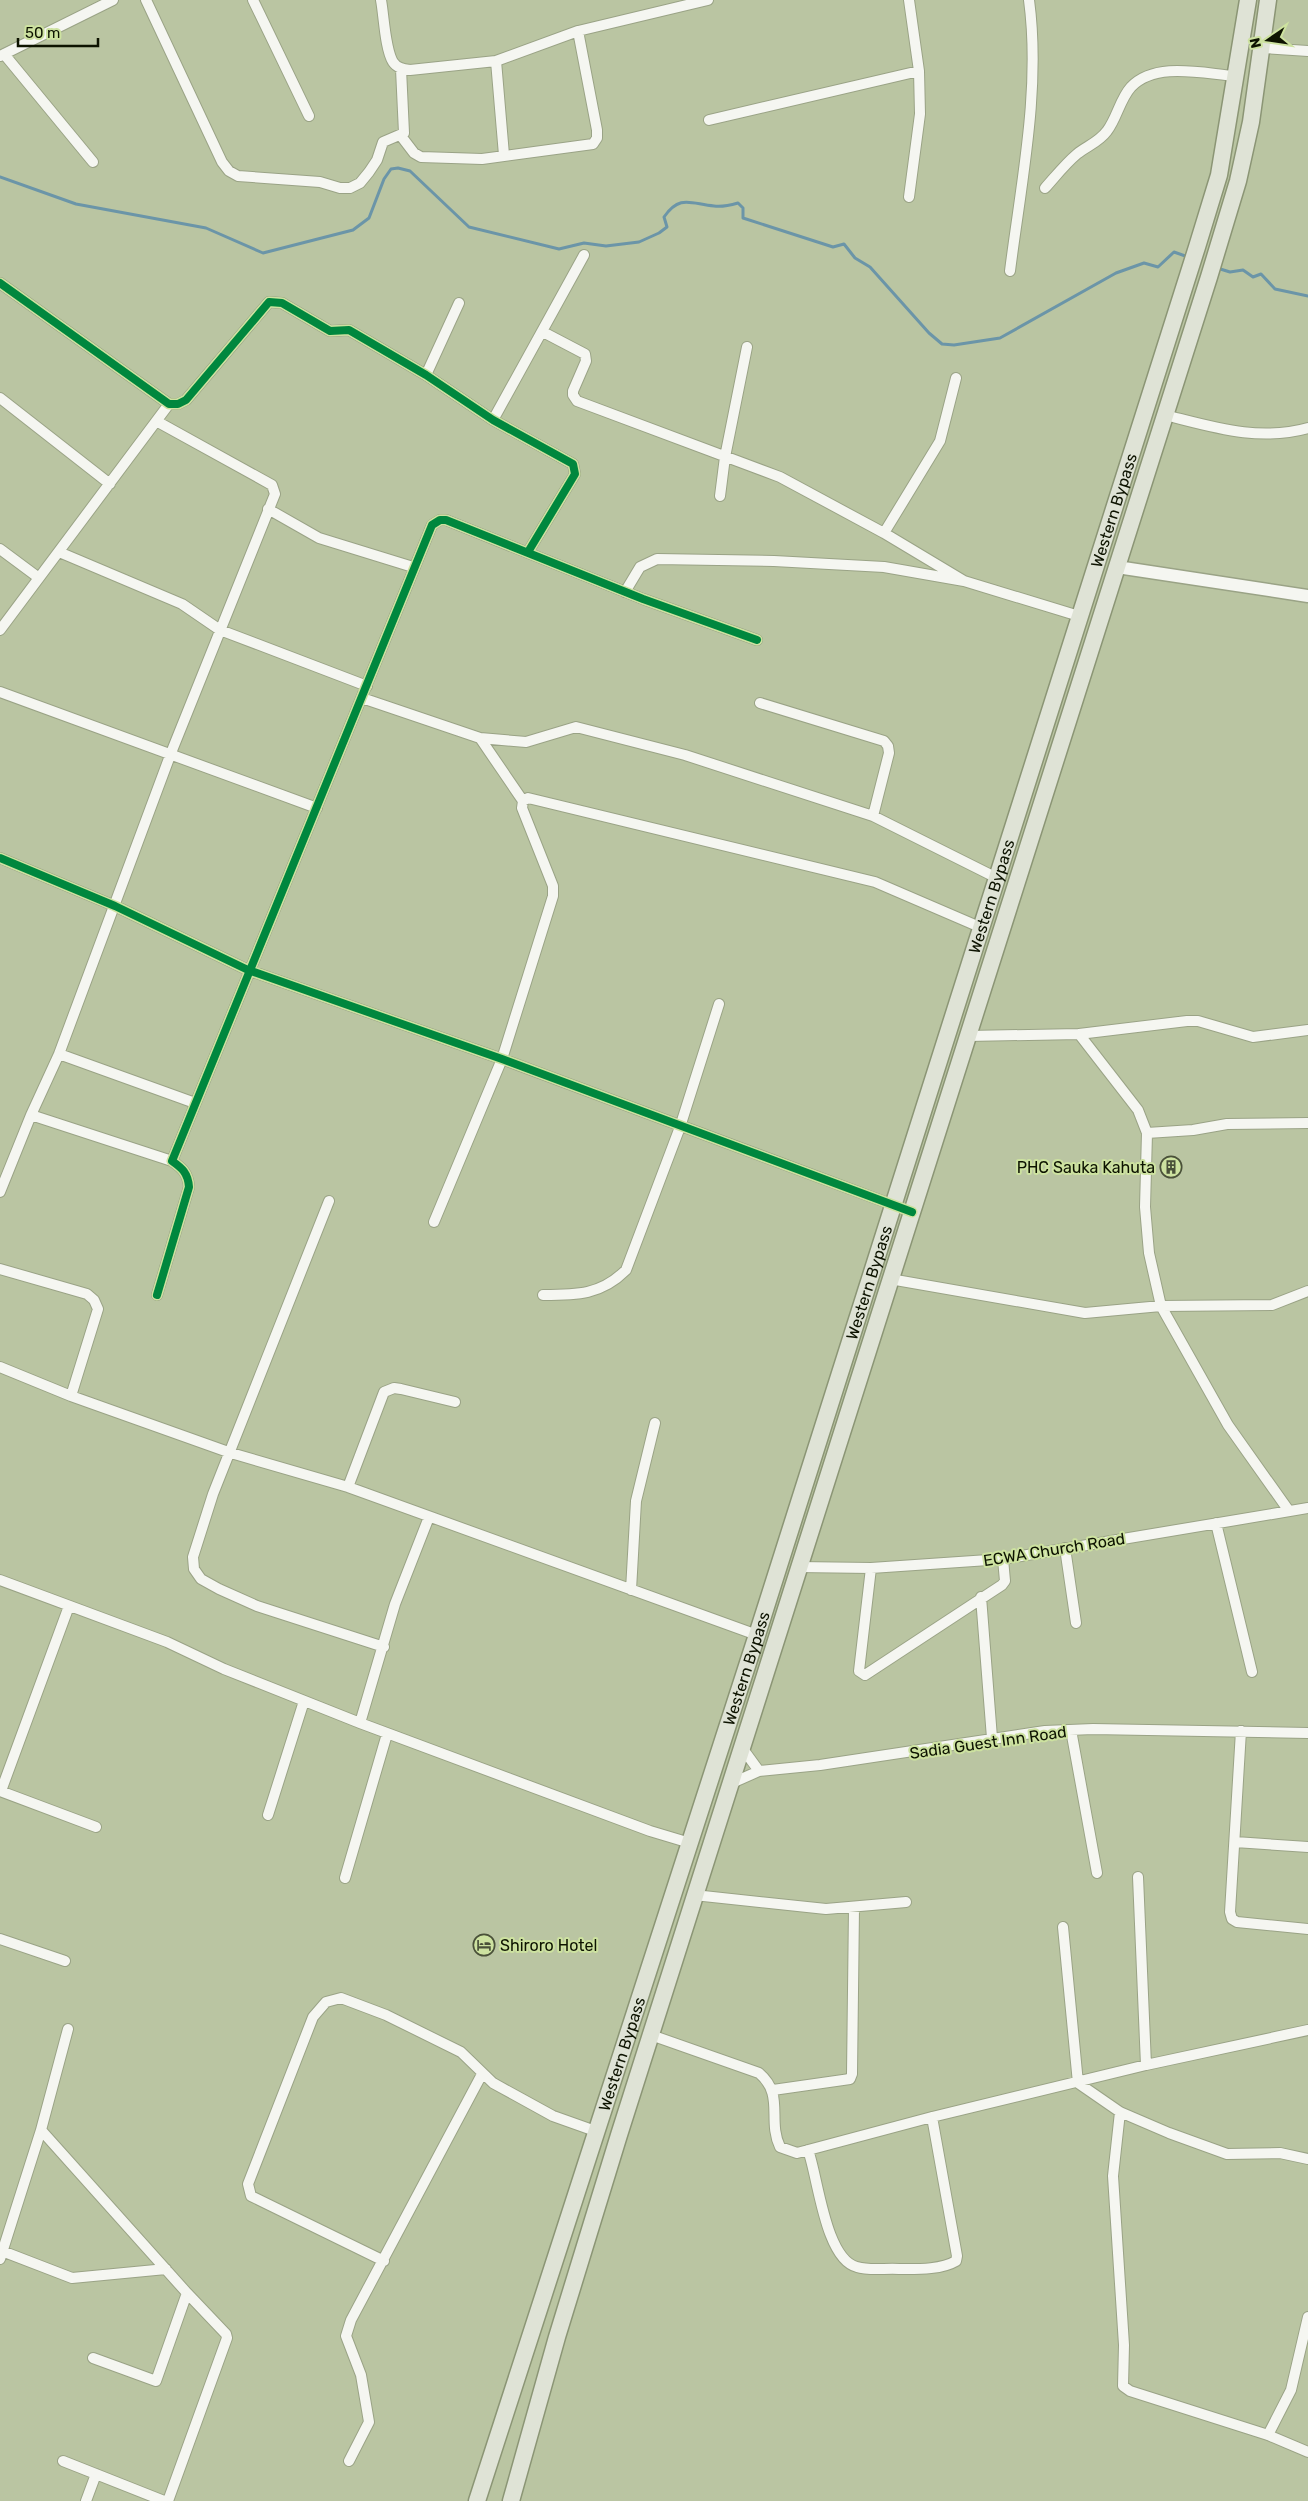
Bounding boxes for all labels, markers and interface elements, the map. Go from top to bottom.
scale bar [18,15,98,47]
north arrow [1243,15,1293,65]
text: 50 m [25,24,60,42]
text: N [1246,36,1265,50]
street label: Western Bypass [1087,451,1141,570]
street label: Western Bypass [965,837,1019,956]
building icon: PHC Sauka Kahuta [1159,1155,1183,1179]
place label: PHC Sauka Kahuta [1017,1158,1155,1177]
street label: Western Bypass [842,1223,896,1342]
street label: ECWA Church Road [982,1529,1126,1570]
street label: Western Bypass [719,1609,774,1728]
street label: Sadia Guest Inn Road [908,1722,1068,1763]
hotel icon: Shiroro Hotel [472,1933,496,1957]
place label: Shiroro Hotel [500,1936,597,1955]
street label: Western Bypass [595,1994,649,2113]

